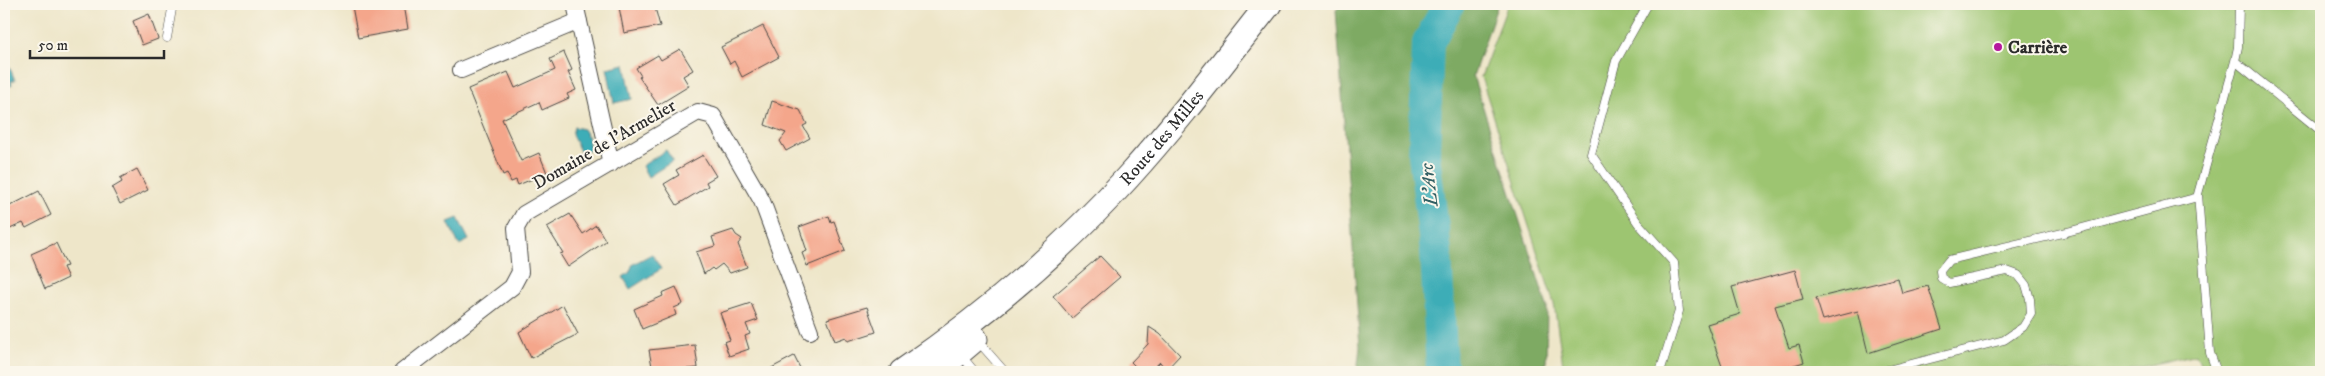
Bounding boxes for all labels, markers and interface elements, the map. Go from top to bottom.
scale bar [30,28,164,60]
text: 50 m [38,36,68,55]
place label: Carrière [2008,37,2068,59]
marker: Carrière [1992,41,2004,53]
street label: Route des Milles [1116,86,1209,190]
street label: Domaine de l'Armelier [529,95,680,195]
water label: L'Arc [1415,161,1444,208]

